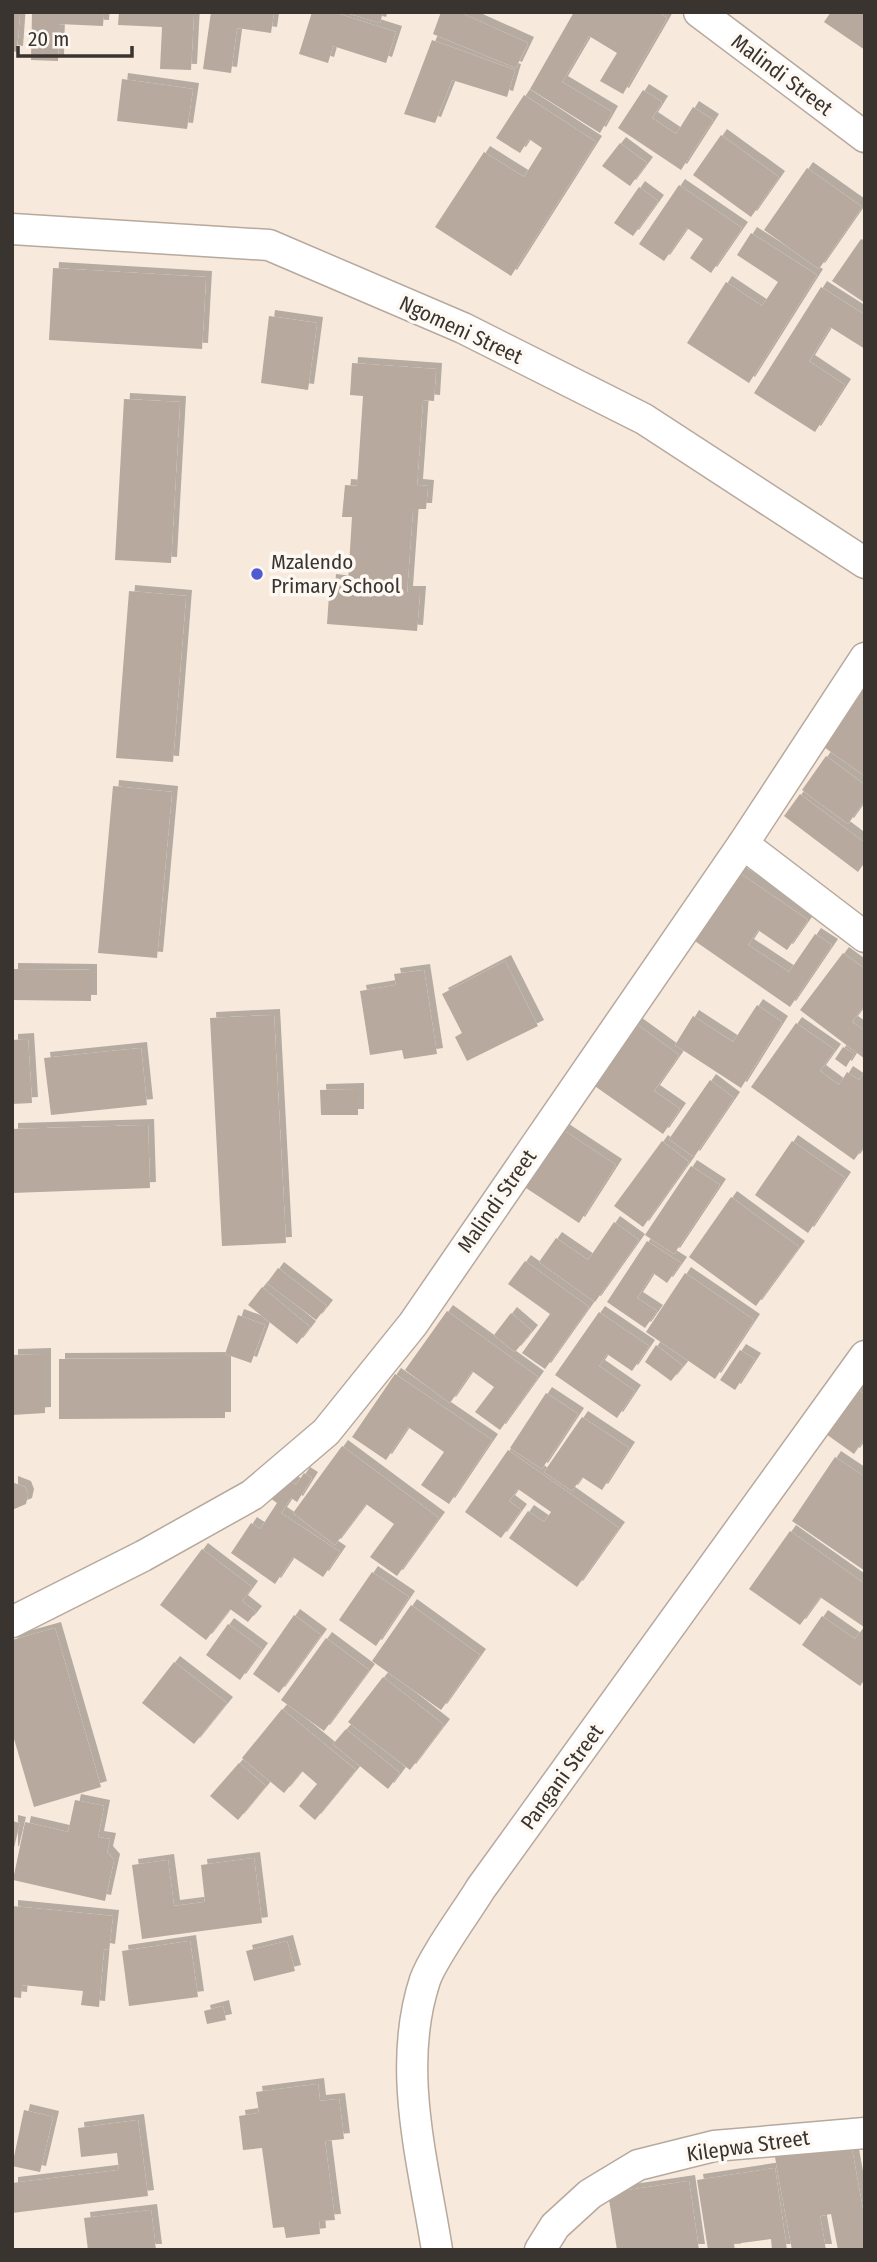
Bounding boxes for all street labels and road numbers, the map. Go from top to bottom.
street label: Malindi Street [726,28,838,122]
street label: Ngomeni Street [395,290,527,370]
street label: Malindi Street [452,1144,542,1258]
street label: Pangani Street [515,1719,609,1835]
street label: Kilepwa Street [685,2124,811,2167]

